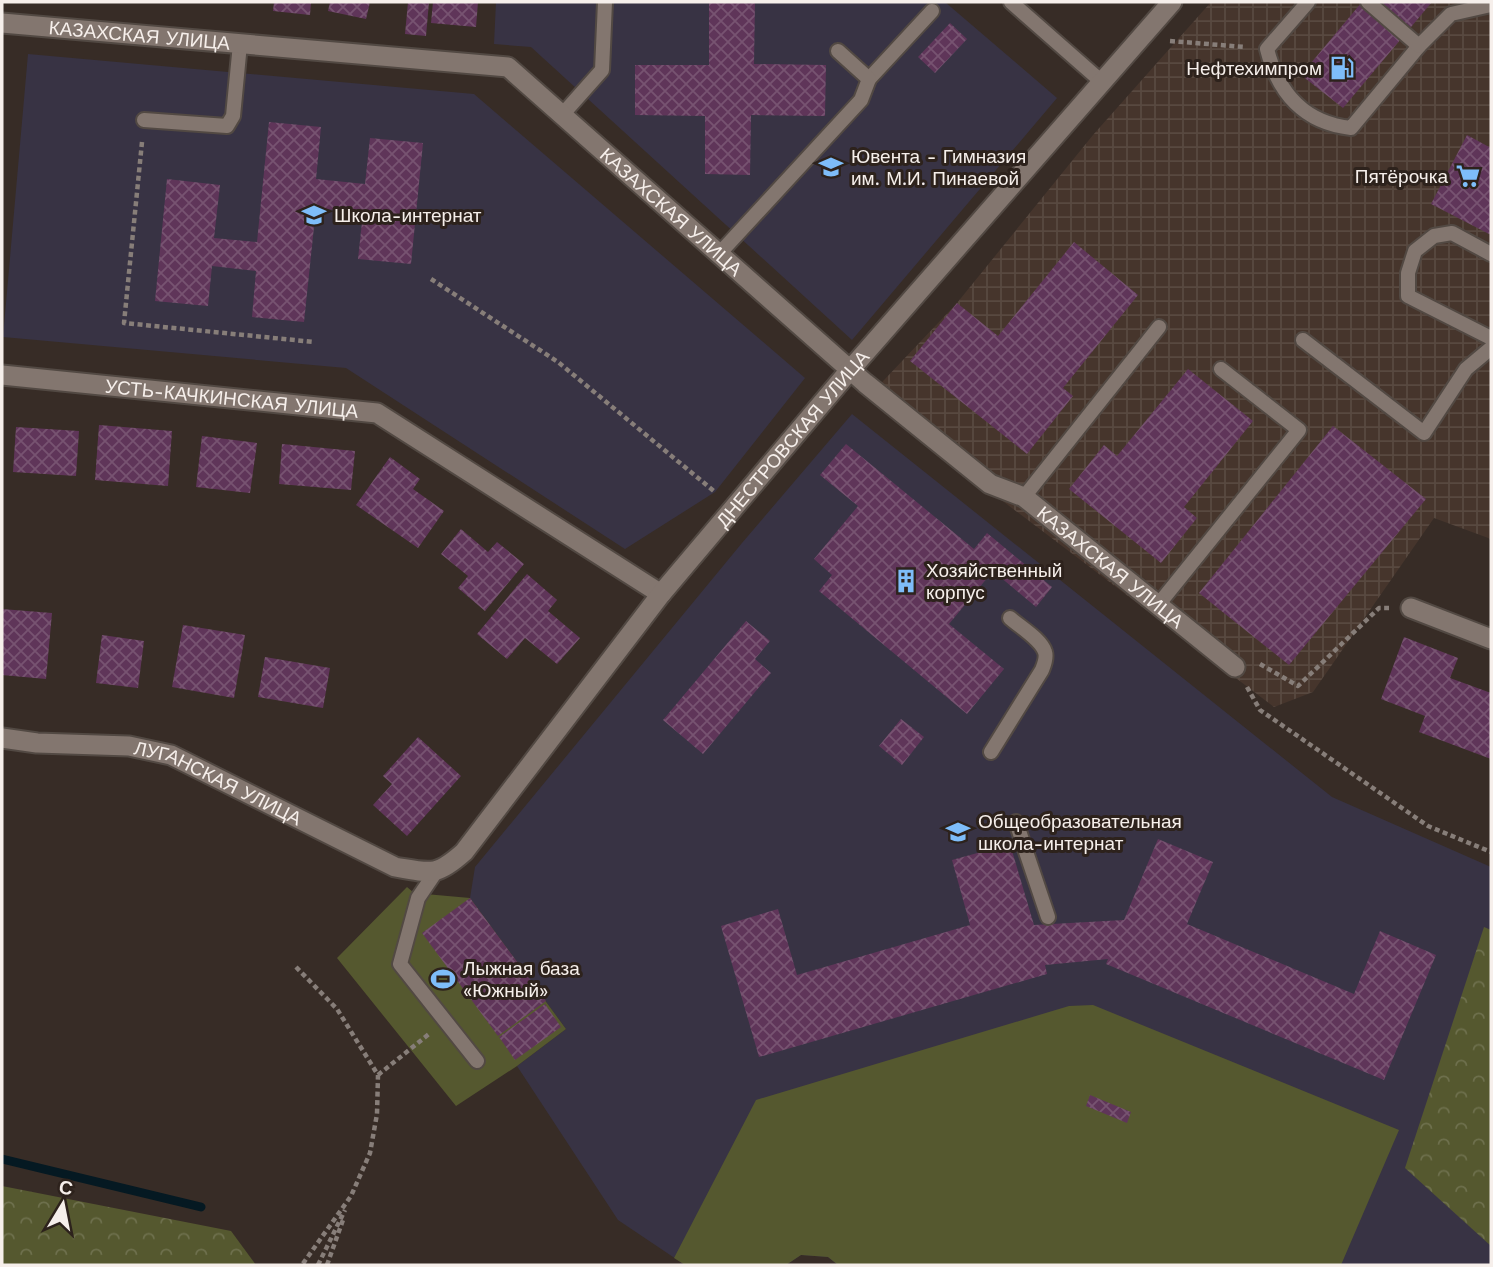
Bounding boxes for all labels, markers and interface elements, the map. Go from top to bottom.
street label: КАЗАХСКАЯ УЛИЦА [48,16,231,54]
fuel station icon: Нефтехимпром [1328,54,1356,82]
place label: Нефтехимпром [1186,57,1322,80]
street label: КАЗАХСКАЯ УЛИЦА [596,143,747,281]
place label: Ювента - Гимназия им. М.И. Пинаевой [851,145,1026,190]
school or university icon: Ювента - Гимназия им. М.И. Пинаевой [817,153,845,181]
supermarket icon: Пятёрочка [1454,162,1482,190]
place label: Пятёрочка [1355,165,1448,188]
school or university icon: Школа-интернат [300,201,328,229]
place label: Школа-интернат [334,204,482,227]
street label: ДНЕСТРОВСКАЯ УЛИЦА [711,345,874,532]
street label: УСТЬ-КАЧКИНСКАЯ УЛИЦА [104,374,360,423]
street label: КАЗАХСКАЯ УЛИЦА [1033,501,1189,633]
place label: Хозяйственный корпус [926,559,1062,604]
building icon: Хозяйственный корпус [892,567,920,595]
street label: ЛУГАНСКАЯ УЛИЦА [132,736,306,830]
place label: Общеобразовательная школа-интернат [978,810,1182,855]
school or university icon: Общеобразовательная школа-интернат [944,818,972,846]
place label: Лыжная база «Южный» [463,957,580,1002]
sports icon: Лыжная база «Южный» [429,965,457,993]
north arrow [28,1169,98,1239]
text: С [57,1175,75,1200]

